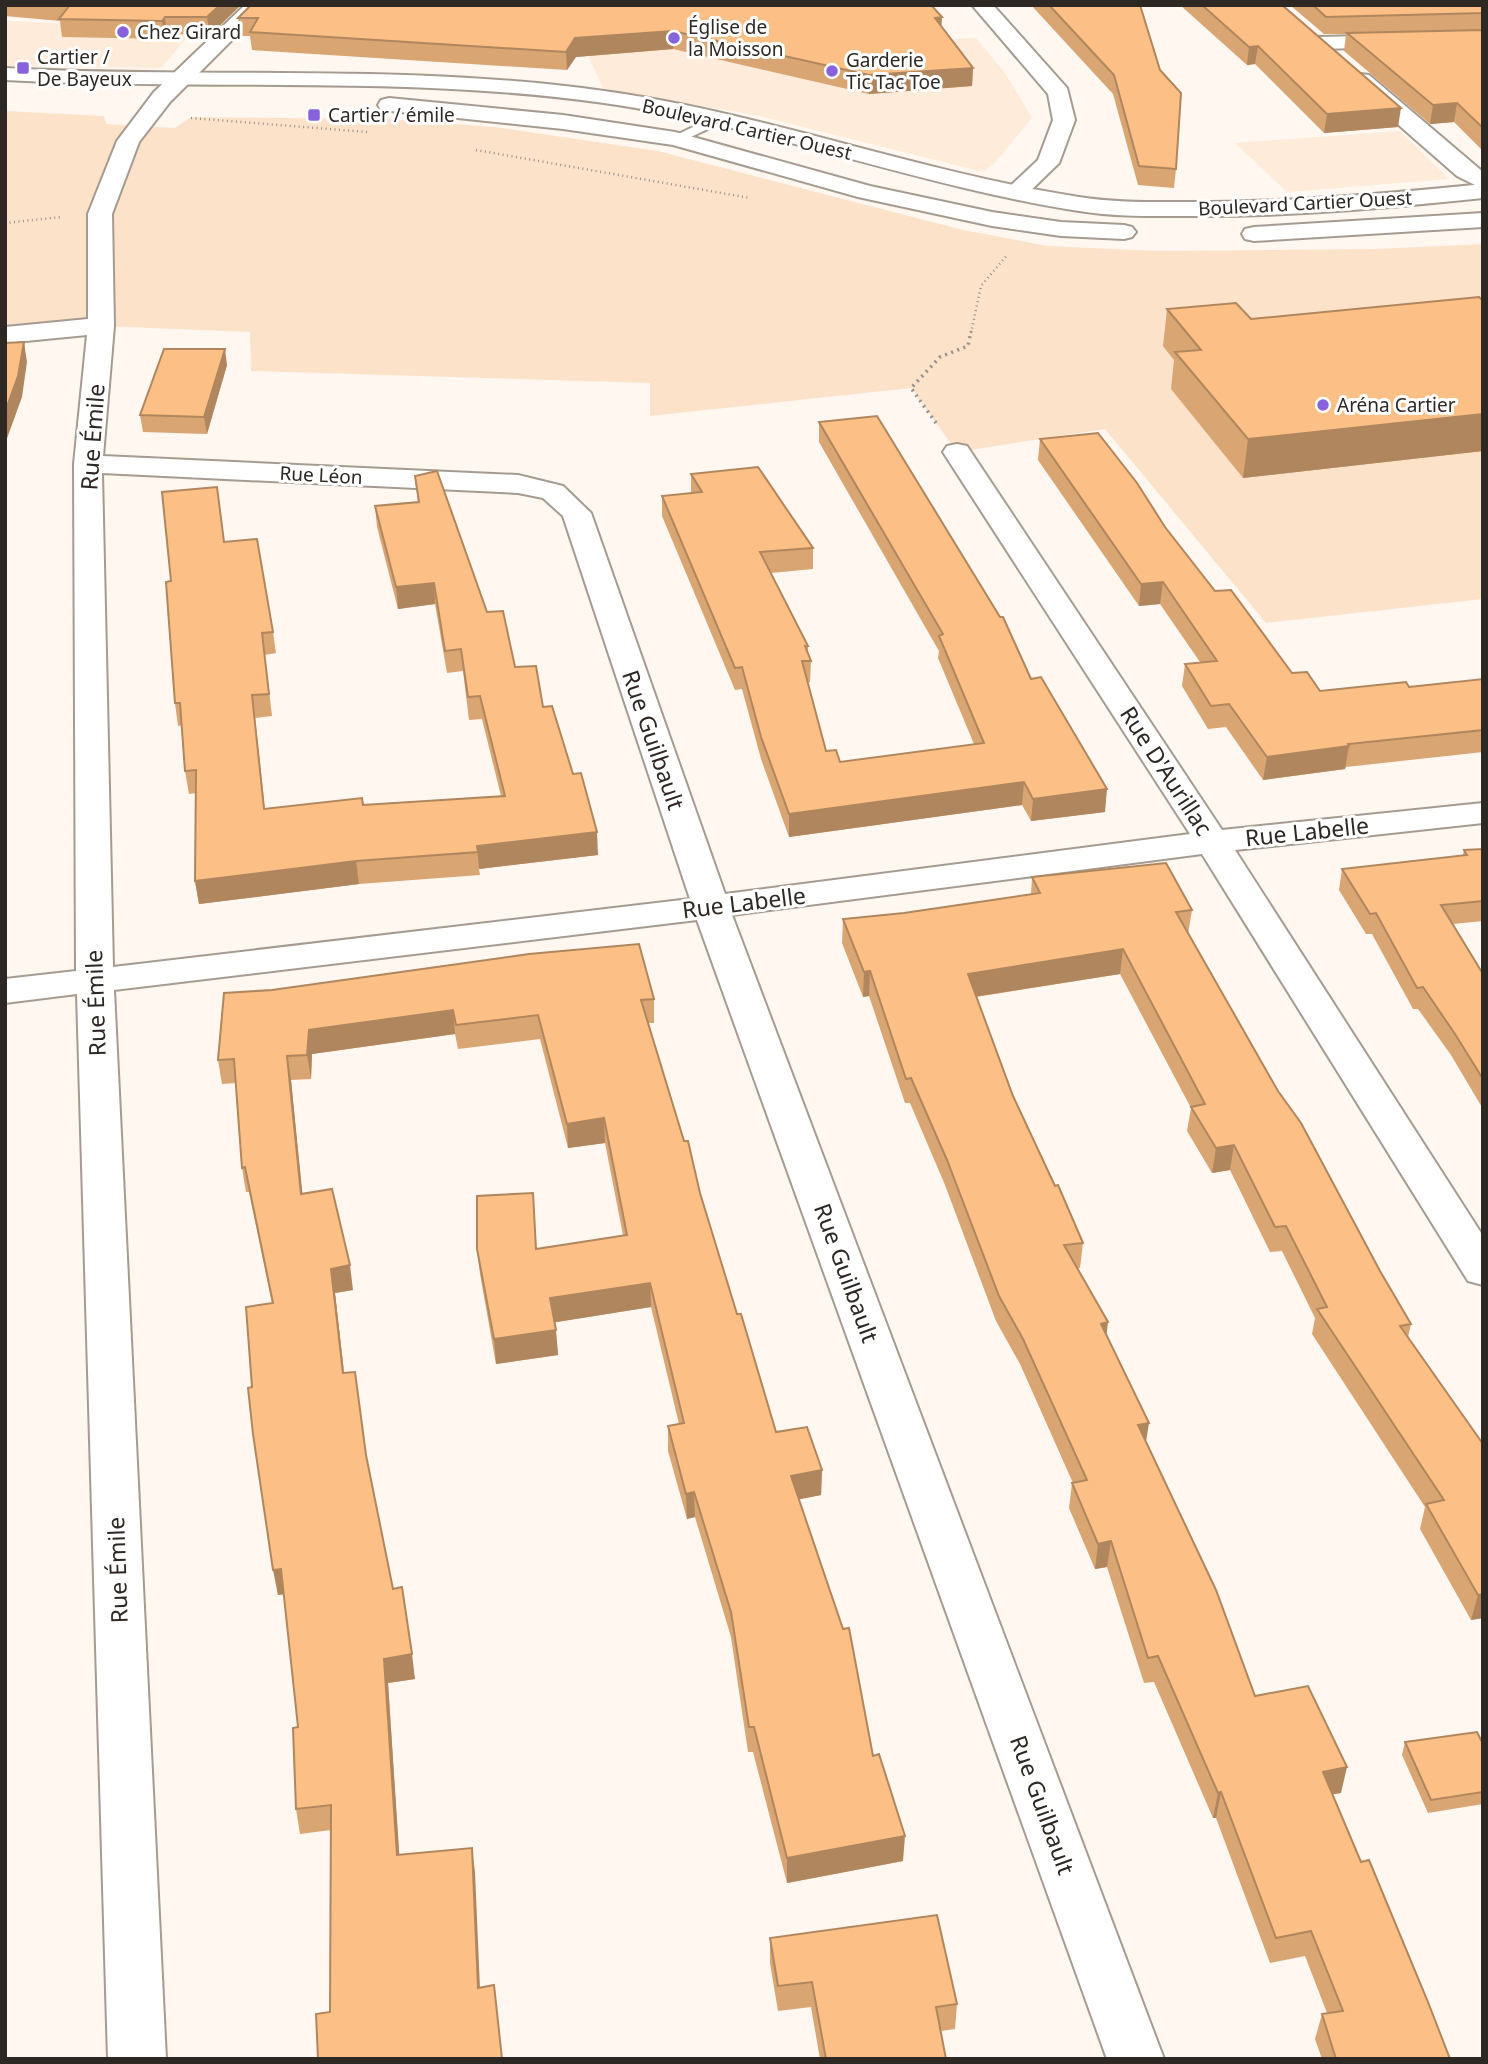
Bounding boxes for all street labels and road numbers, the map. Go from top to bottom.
street label: Boulevard Cartier Ouest [640,92,854,166]
street label: Boulevard Cartier Ouest [1197,184,1413,222]
street label: Rue Émile [72,383,112,491]
street label: Rue Léon [279,460,363,490]
street label: Rue Guilbault [615,666,693,814]
street label: Rue D'Aurillac [1113,700,1221,841]
street label: Rue Labelle [1243,809,1370,853]
street label: Rue Labelle [680,879,808,925]
street label: Rue Émile [77,949,113,1057]
street label: Rue Guilbault [807,1199,887,1347]
street label: Rue Émile [99,1516,135,1624]
street label: Rue Guilbault [1003,1731,1083,1879]

